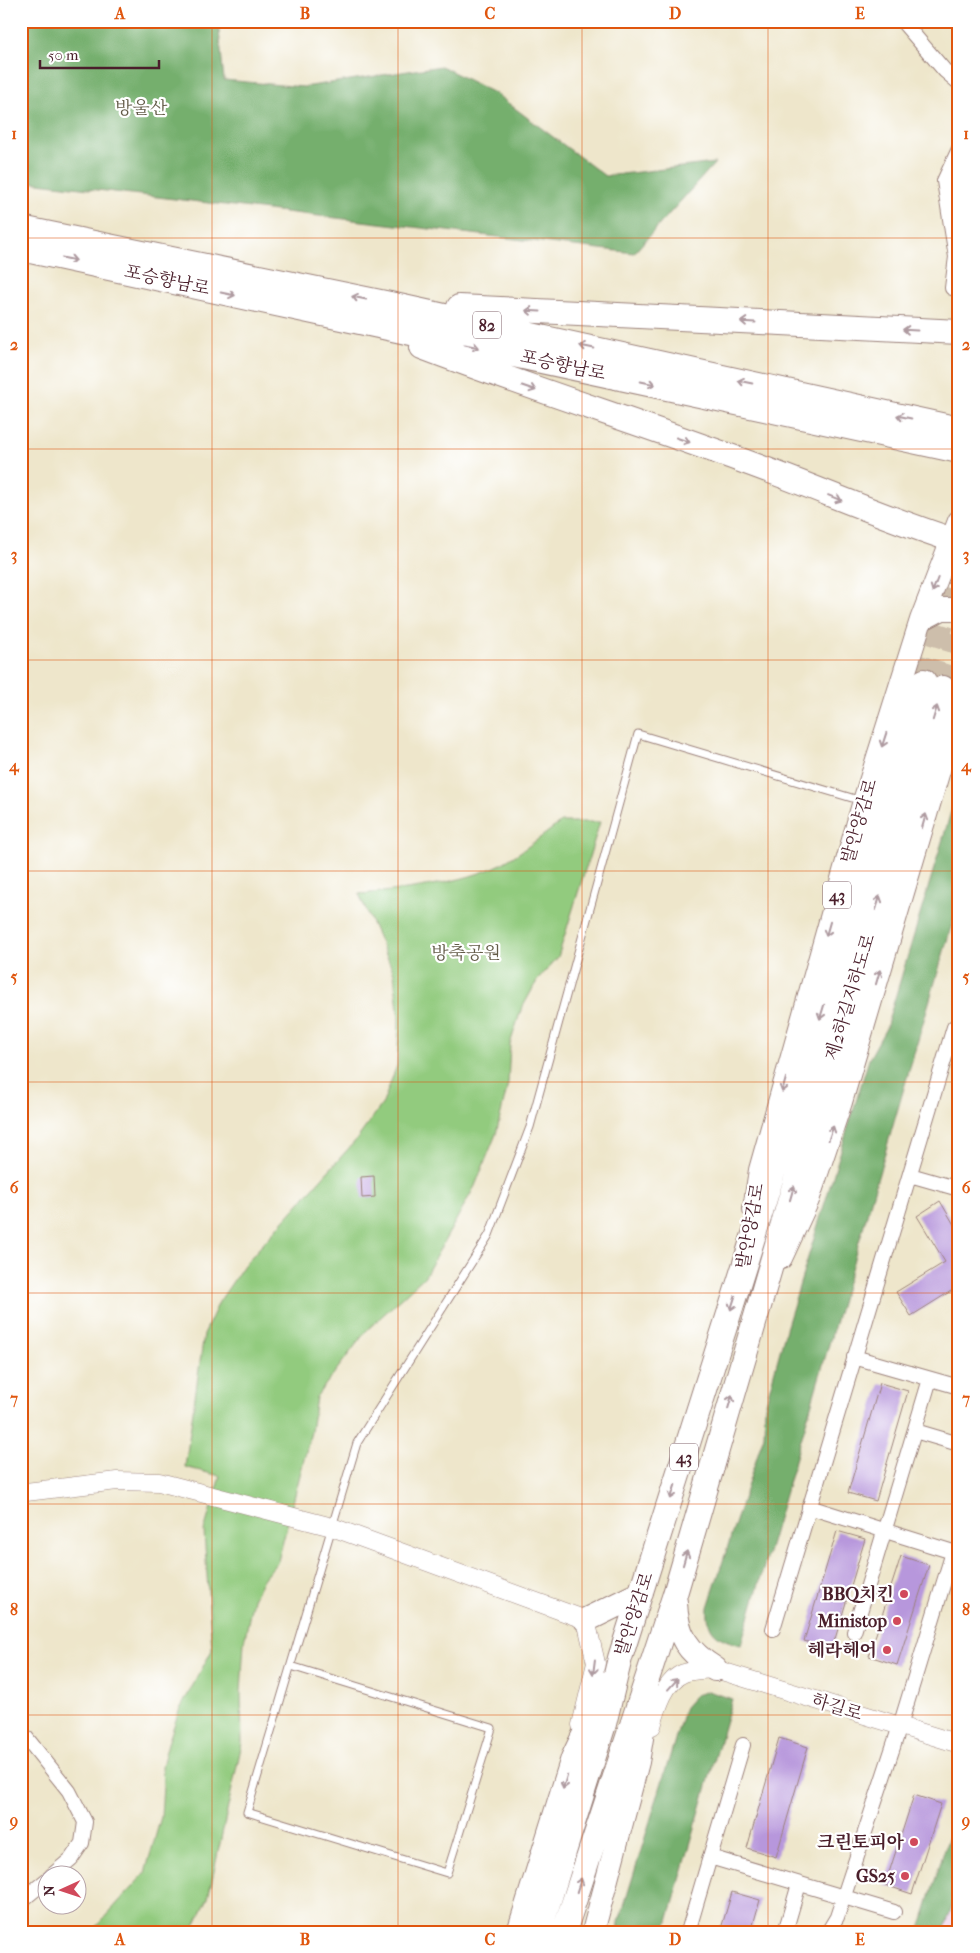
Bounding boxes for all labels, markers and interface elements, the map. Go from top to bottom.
text: A [114,4,126,23]
text: B [300,4,310,23]
text: C [485,4,496,23]
text: D [669,4,681,23]
text: E [855,4,865,23]
scale bar [40,38,159,70]
text: 50 m [48,46,79,64]
park label: 방울산 [115,98,168,119]
text: 1 [11,124,17,143]
text: 1 [963,124,969,143]
one-way arrow [61,255,77,264]
street label: 포승향남로 [122,261,212,300]
one-way arrow [219,289,235,299]
one-way arrow [352,292,368,302]
one-way arrow [525,307,541,316]
road number: 82 [473,312,501,338]
one-way arrow [740,317,756,326]
one-way arrow [902,325,918,334]
text: 2 [10,335,18,354]
text: 2 [962,335,970,354]
one-way arrow [464,342,480,351]
one-way arrow [579,342,595,351]
street label: 포승향남로 [518,346,608,385]
one-way arrow [738,377,754,386]
one-way arrow [640,379,656,388]
one-way arrow [521,383,537,393]
one-way arrow [897,411,913,421]
one-way arrow [675,436,691,446]
one-way arrow [827,493,842,503]
text: 3 [11,545,17,565]
text: 3 [963,545,969,565]
one-way arrow [930,577,939,593]
one-way arrow [930,706,940,722]
one-way arrow [878,731,888,747]
text: 4 [8,756,20,776]
text: 4 [960,756,972,776]
street label: 발안양감로 [837,776,882,866]
one-way arrow [919,814,929,830]
road number: 43 [823,882,851,908]
one-way arrow [873,895,883,911]
one-way arrow [822,921,832,937]
street label: 제2하길지하도로 [821,931,880,1063]
park label: 방축공원 [431,943,501,964]
text: 5 [11,967,18,986]
text: 5 [963,967,970,986]
one-way arrow [873,969,883,985]
one-way arrow [817,1004,827,1020]
one-way arrow [778,1077,788,1093]
one-way arrow [827,1125,836,1141]
text: 6 [10,1178,19,1197]
text: 6 [962,1178,971,1197]
street label: 발안양감로 [733,1181,768,1271]
one-way arrow [787,1185,797,1201]
one-way arrow [727,1295,737,1311]
text: 7 [9,1389,18,1408]
text: 7 [961,1389,970,1408]
one-way arrow [726,1394,736,1410]
road number: 43 [670,1444,698,1470]
one-way arrow [668,1483,678,1499]
one-way arrow [681,1550,691,1566]
street label: 발안양감로 [611,1570,658,1659]
place label: BBQ치킨 [822,1584,894,1605]
marker: BBQ치킨 [898,1588,910,1600]
text: 8 [10,1600,18,1619]
text: 8 [962,1600,970,1619]
place label: Ministop [816,1611,887,1632]
marker: Ministop [891,1615,903,1627]
place label: 헤라헤어 [807,1640,877,1661]
marker: 헤라헤어 [881,1644,893,1656]
one-way arrow [589,1659,599,1675]
one-way arrow [667,1677,679,1690]
street label: 하길로 [809,1690,865,1725]
one-way arrow [559,1774,569,1790]
text: 9 [9,1811,18,1831]
text: 9 [961,1811,970,1831]
place label: 크린토피아 [817,1832,905,1853]
marker: 크린토피아 [908,1836,920,1848]
north arrow [38,1866,88,1916]
place label: GS25 [856,1866,895,1887]
marker: GS25 [899,1870,911,1882]
one-way arrow [575,1878,584,1894]
text: N [41,1885,58,1896]
text: A [114,1930,126,1949]
text: B [300,1930,310,1949]
text: C [485,1930,496,1949]
text: D [669,1930,681,1949]
text: E [855,1930,865,1949]

